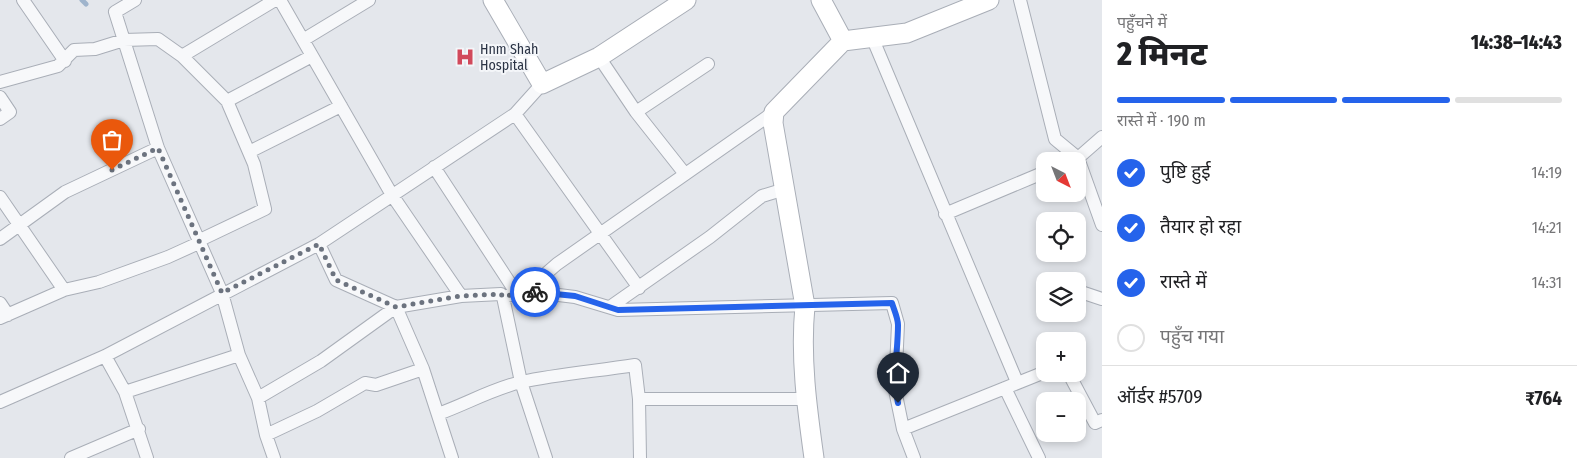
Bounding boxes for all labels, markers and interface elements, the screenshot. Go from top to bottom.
text: पहुँचने में [1117,13,1167,32]
text: 14:38–14:43 [1471,31,1562,54]
text: 2 मिनट [1117,35,1207,73]
place label: Hnm Shah Hospital [480,41,538,74]
hospital icon: Hnm Shah Hospital [454,46,476,68]
text: रास्ते में · 190 m [1117,111,1206,130]
pin [91,119,133,170]
icon: bag [98,126,126,154]
north arrow [1036,152,1086,202]
map controls [1036,152,1086,442]
icon: check [1117,159,1145,187]
text: पुष्टि हुई [1160,160,1211,183]
text: 14:19 [1531,163,1562,182]
button: locate [1036,212,1086,262]
icon: check [1117,214,1145,242]
text: तैयार हो रहा [1160,215,1241,238]
text: 14:21 [1532,218,1562,237]
courier [510,267,560,317]
icon: check [1117,269,1145,297]
text: रास्ते में [1160,270,1207,293]
button: layers [1036,272,1086,322]
text: 14:31 [1531,273,1562,292]
icon: bike [521,278,549,306]
text: पहुँच गया [1160,325,1224,348]
button: + [1036,332,1086,382]
pin [877,352,919,403]
icon: home [884,359,912,387]
text: ऑर्डर #5709 [1117,385,1203,408]
text: ₹764 [1525,387,1562,410]
button: − [1036,392,1086,442]

